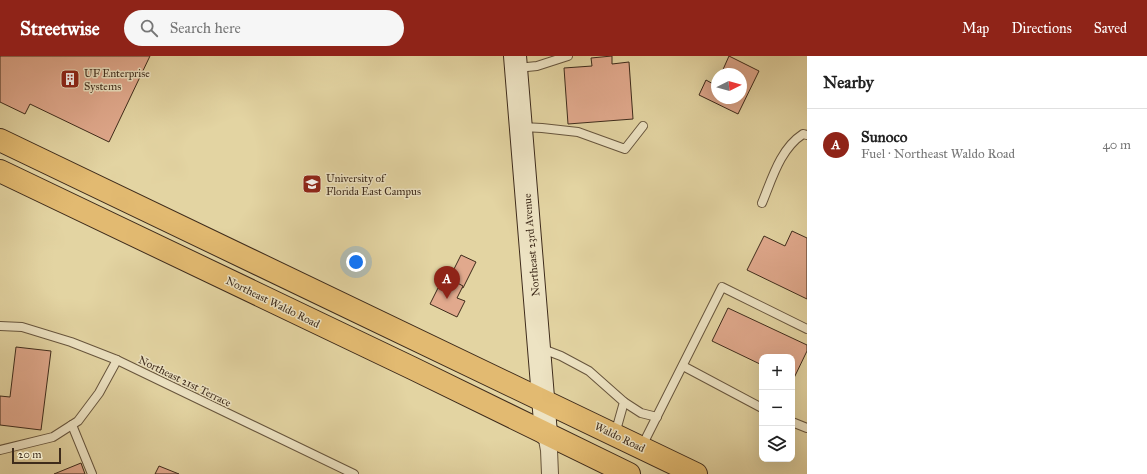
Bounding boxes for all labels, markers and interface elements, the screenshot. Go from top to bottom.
search box [124,10,404,46]
text: Streetwise [20,17,100,40]
icon: search [138,17,160,39]
text: Search here [170,19,241,37]
text: Map [962,20,989,37]
text: Directions [1011,20,1072,37]
text: Saved [1094,20,1127,37]
place label: UF Enterprise Systems [84,67,150,93]
building icon: UF Enterprise Systems [59,68,81,90]
north arrow [711,68,747,104]
text: Nearby [823,72,874,93]
text: Sunoco [861,128,907,146]
text: A [832,137,840,153]
text: 40 m [1102,137,1131,153]
text: Fuel · Northeast Waldo Road [861,146,1015,162]
place label: University of Florida East Campus [326,172,421,198]
school or university icon: University of Florida East Campus [301,173,323,195]
street label: Northeast 23rd Avenue [520,193,542,297]
your location [346,252,366,272]
pin: A [434,266,460,299]
street label: Northeast Waldo Road [224,274,322,331]
street label: Northeast 21st Terrace [136,353,234,410]
map controls [759,354,795,462]
button: + [759,354,795,390]
button: − [759,390,795,426]
street label: Waldo Road [592,420,648,455]
button: layers [759,426,795,462]
scale bar [12,446,61,465]
text: 20 m [18,448,41,461]

